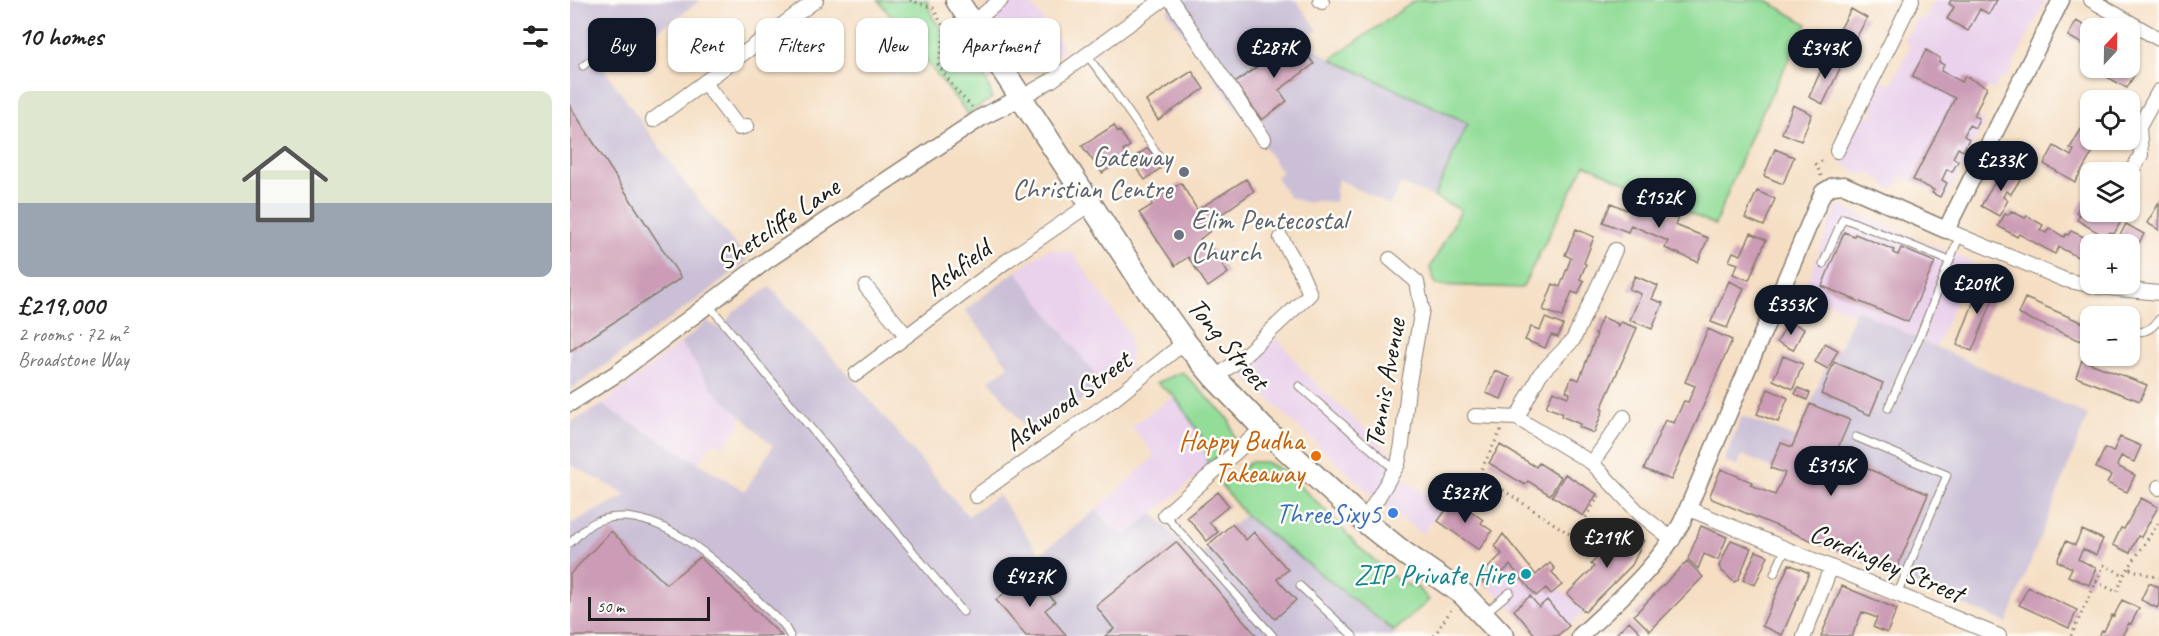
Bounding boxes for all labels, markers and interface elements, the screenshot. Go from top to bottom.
chip: Buy [588,18,656,72]
chip: Rent [668,18,744,72]
chip: Filters [756,18,844,72]
chip: New [856,18,928,72]
chip: Apartment [940,18,1060,72]
north arrow [2080,18,2140,78]
map controls [2080,18,2140,366]
text: 10 homes [18,20,103,53]
icon: filters [519,20,552,53]
pin: £287K [1232,28,1316,79]
pin: £343K [1783,29,1867,80]
text: £287K [1251,35,1297,60]
text: £343K [1802,36,1848,61]
button: locate [2080,90,2140,150]
icon: home [231,130,339,238]
place label: Gateway Christian Centre [1012,139,1174,206]
pin: £233K [1959,141,2043,192]
text: £233K [1978,148,2024,173]
button: layers [2080,162,2140,222]
marker: Gateway Christian Centre [1177,165,1191,179]
street label: Shetcliffe Lane [709,168,847,278]
pin: £152K [1617,178,1701,229]
text: £152K [1636,185,1682,210]
place label: Elim Pentecostal Church [1191,202,1353,269]
marker: Elim Pentecostal Church [1172,228,1186,242]
street label: Ashfield [917,229,1000,304]
button: + [2080,234,2140,294]
pin: £209K [1935,264,2019,315]
text: £209K [1954,271,2000,296]
pin: £353K [1749,285,1833,336]
text: £219,000 [18,289,105,322]
street label: Tong Street [1180,290,1279,399]
text: £353K [1768,292,1814,317]
button: − [2080,306,2140,366]
street label: Tennis Avenue [1356,314,1413,450]
text: 2 rooms · 72 m² [18,322,126,347]
street label: Ashwood Street [997,341,1140,458]
text: Broadstone Way [18,347,129,372]
place label: Happy Budha Takeaway [1179,423,1307,490]
pin: £315K [1789,446,1873,497]
marker: Happy Budha Takeaway [1309,449,1323,463]
text: £315K [1808,453,1854,478]
pin: £327K [1423,473,1507,524]
text: £327K [1442,480,1488,505]
place label: ThreeSixy5 [1276,496,1382,531]
marker: ThreeSixy5 [1386,506,1400,520]
street label: Cordingley Street [1805,514,1972,612]
pin: £219K [1565,518,1649,569]
text: £219K [1584,525,1630,550]
pin: £427K [988,557,1072,608]
place label: ZIP Private Hire [1354,557,1516,592]
text: £427K [1007,564,1053,589]
marker: ZIP Private Hire [1519,567,1533,581]
scale bar [588,594,710,622]
text: 50 m [597,597,624,617]

